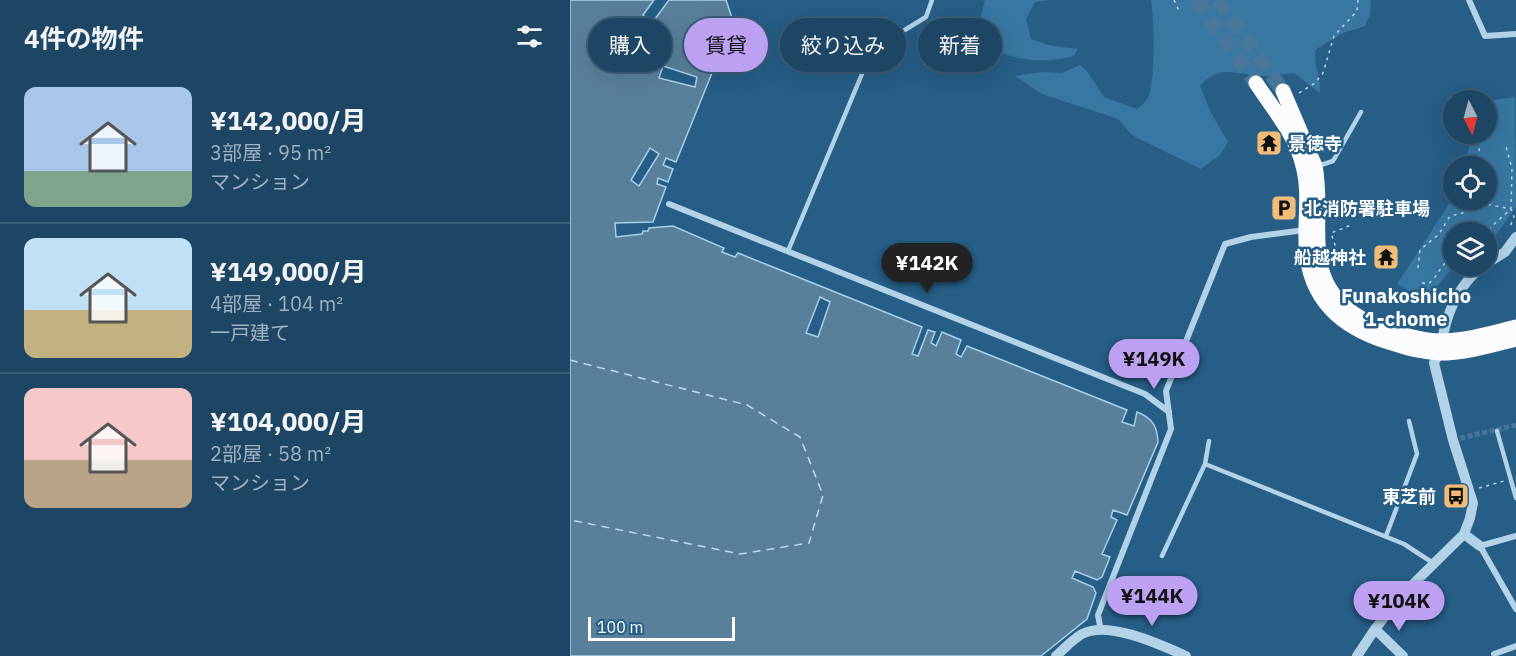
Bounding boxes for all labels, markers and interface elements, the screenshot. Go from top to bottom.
chip: 購入 [588,18,672,72]
chip: 賃貸 [684,18,768,72]
chip: 絞り込み [780,18,906,72]
chip: 新着 [918,18,1002,72]
icon: filters [513,20,546,53]
text: 4件の物件 [24,21,144,55]
north arrow [1443,90,1497,144]
map controls [1443,90,1497,276]
text: ¥142,000/月 [210,103,367,137]
icon: home [72,111,144,183]
temple icon: 景徳寺 [1254,128,1284,158]
place label: 景徳寺 [1288,132,1342,155]
text: 3部屋 · 95 m² [210,139,331,166]
button: locate [1443,156,1497,210]
text: マンション [210,168,310,195]
parking icon: 北消防署駐車場 [1269,193,1299,223]
place label: 北消防署駐車場 [1304,197,1430,220]
button: layers [1443,222,1497,276]
temple icon: 船越神社 [1371,242,1401,272]
pin: ¥142K [885,243,969,294]
place label: 船越神社 [1294,246,1366,269]
text: ¥142K [896,249,958,276]
text: ¥149,000/月 [210,254,367,288]
icon: home [72,262,144,334]
district label: Funakoshicho 1-chome [1341,282,1471,332]
text: 4部屋 · 104 m² [210,290,343,317]
text: 一戸建て [210,319,290,346]
pin: ¥149K [1112,339,1196,390]
text: ¥149K [1123,345,1185,372]
text: ¥104,000/月 [210,404,367,438]
icon: home [72,412,144,484]
text: 2部屋 · 58 m² [210,440,331,467]
text: マンション [210,469,310,496]
bus stop icon: 東芝前 [1441,481,1471,511]
place label: 東芝前 [1382,485,1436,508]
pin: ¥144K [1110,576,1194,627]
pin: ¥104K [1357,581,1441,632]
text: ¥144K [1121,582,1183,609]
text: ¥104K [1368,587,1430,614]
scale bar [588,614,735,642]
text: 100 m [597,617,644,637]

